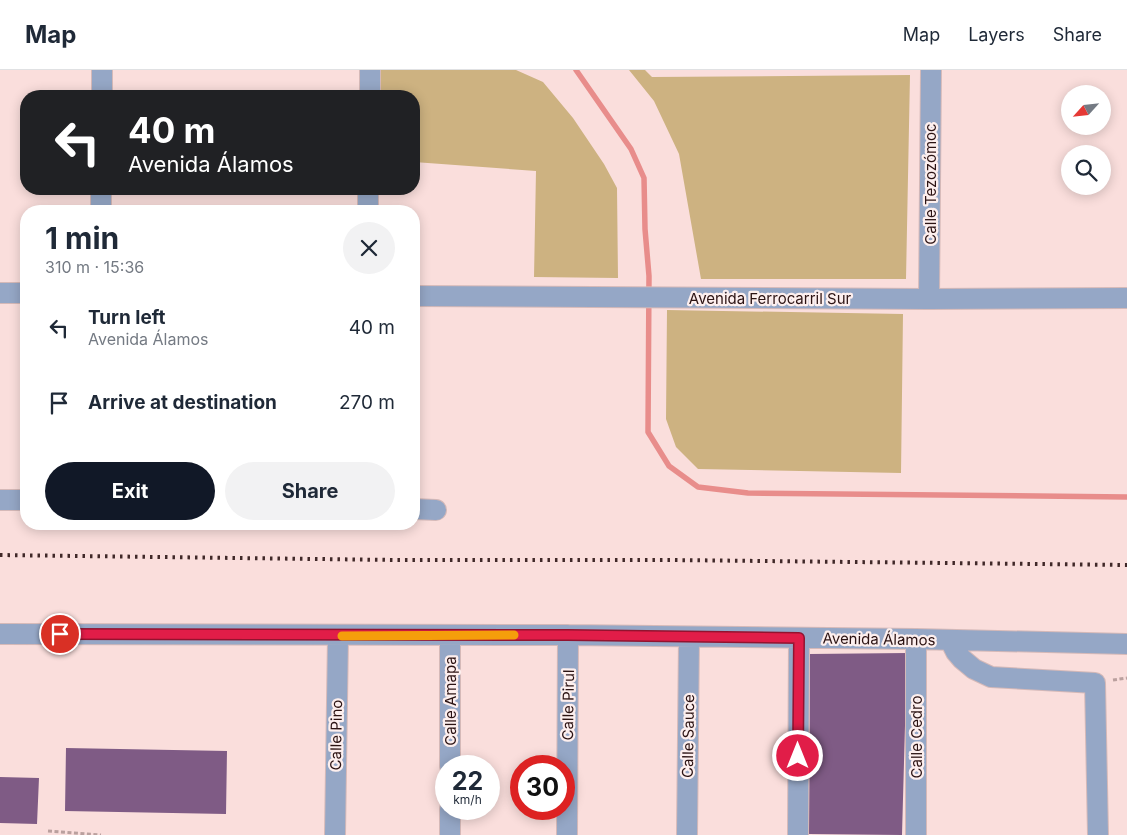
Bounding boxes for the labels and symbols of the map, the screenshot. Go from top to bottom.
north arrow [1061,85,1111,135]
street label: Calle Tezozómoc [921,123,940,245]
street label: Avenida Ferrocarril Sur [689,289,852,308]
pin [39,613,81,655]
street label: Avenida Álamos [822,629,936,649]
street label: Calle Amapa [441,656,460,746]
street label: Calle Pirul [558,669,578,741]
street label: Calle Sauce [678,694,698,778]
street label: Calle Cedro [907,696,926,778]
street label: Calle Pino [326,699,346,771]
position arrow [771,729,823,781]
speed limit sign: 30 [510,755,575,820]

